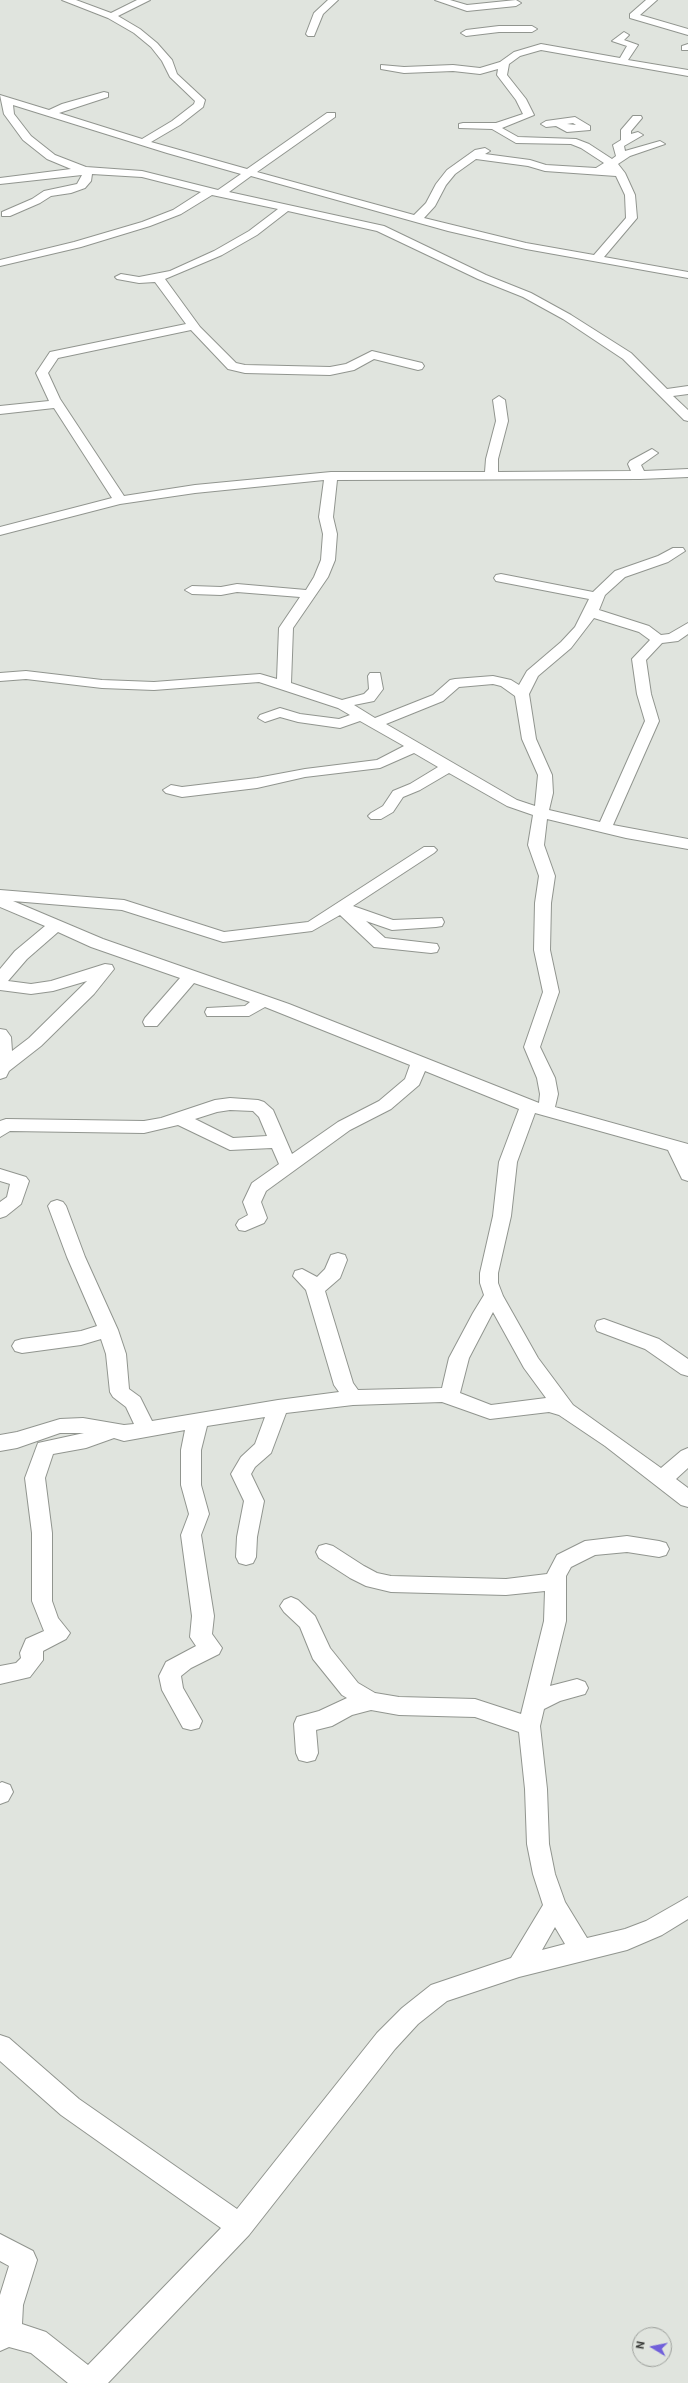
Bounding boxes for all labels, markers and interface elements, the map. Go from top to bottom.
north arrow [632,2327,672,2367]
text: N [634,2340,648,2350]

